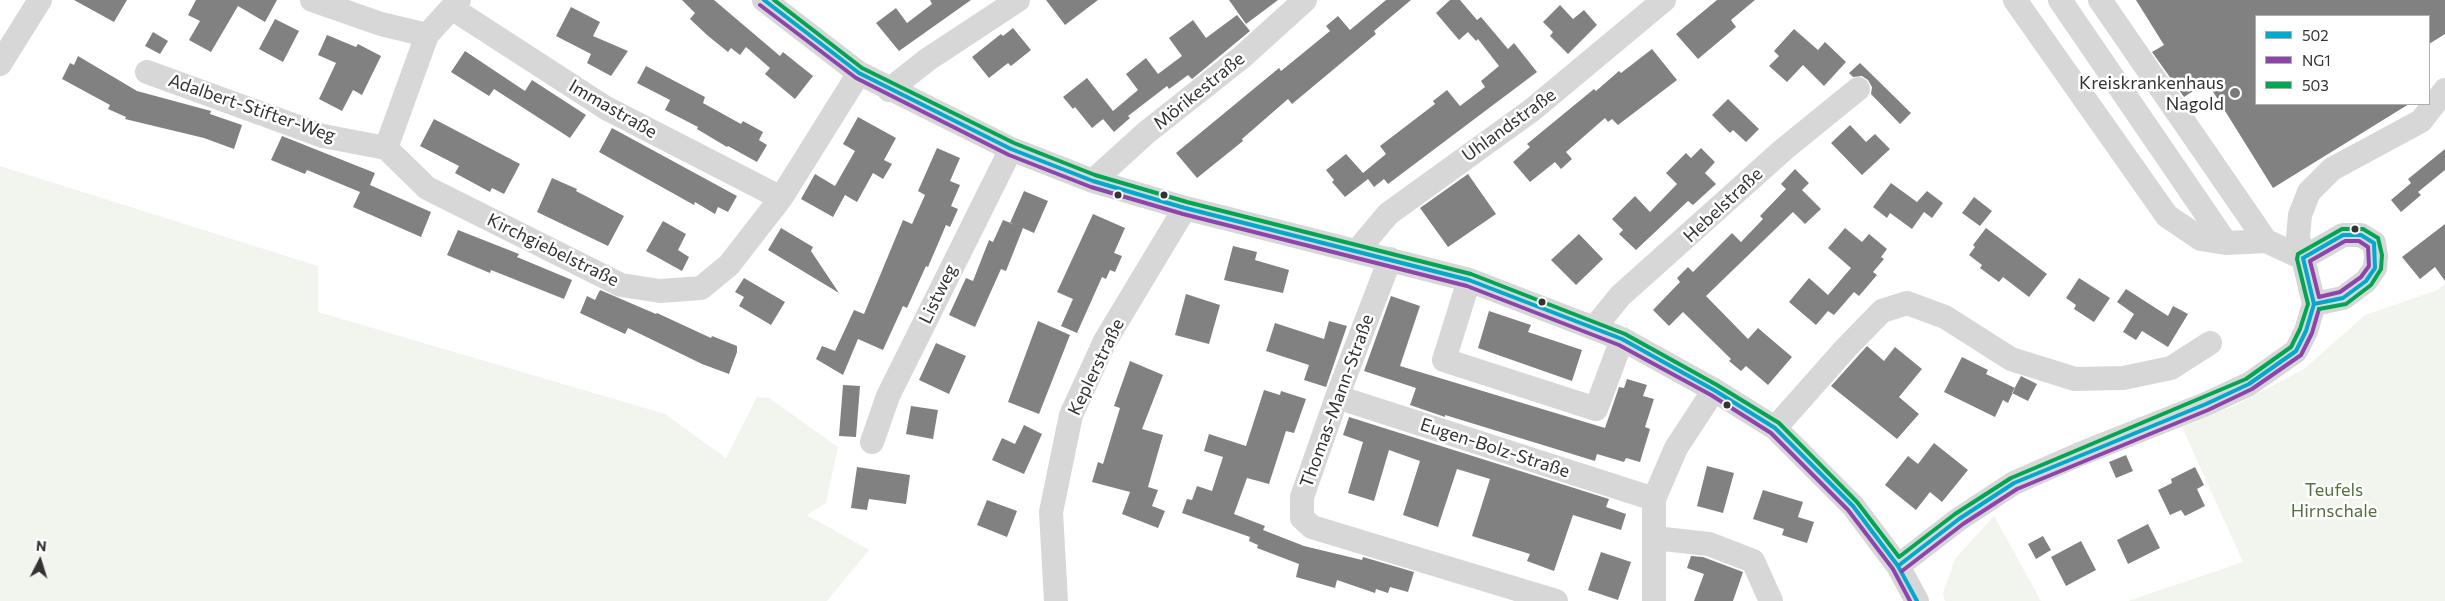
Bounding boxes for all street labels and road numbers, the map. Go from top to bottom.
street label: Mörikestraße [1149,48,1249,134]
street label: Adalbert-Stifter-Weg [166,69,338,147]
street label: Immastraße [565,75,661,143]
street label: Uhlandstraße [1458,84,1560,166]
street label: Hebelstraße [1679,163,1767,247]
street label: Kirchgiebelstraße [484,209,622,291]
street label: Listweg [914,261,962,327]
street label: Thomas-Mann-Straße [1296,311,1378,491]
street label: Keplerstraße [1063,315,1129,419]
street label: Eugen-Bolz-Straße [1418,414,1572,482]

